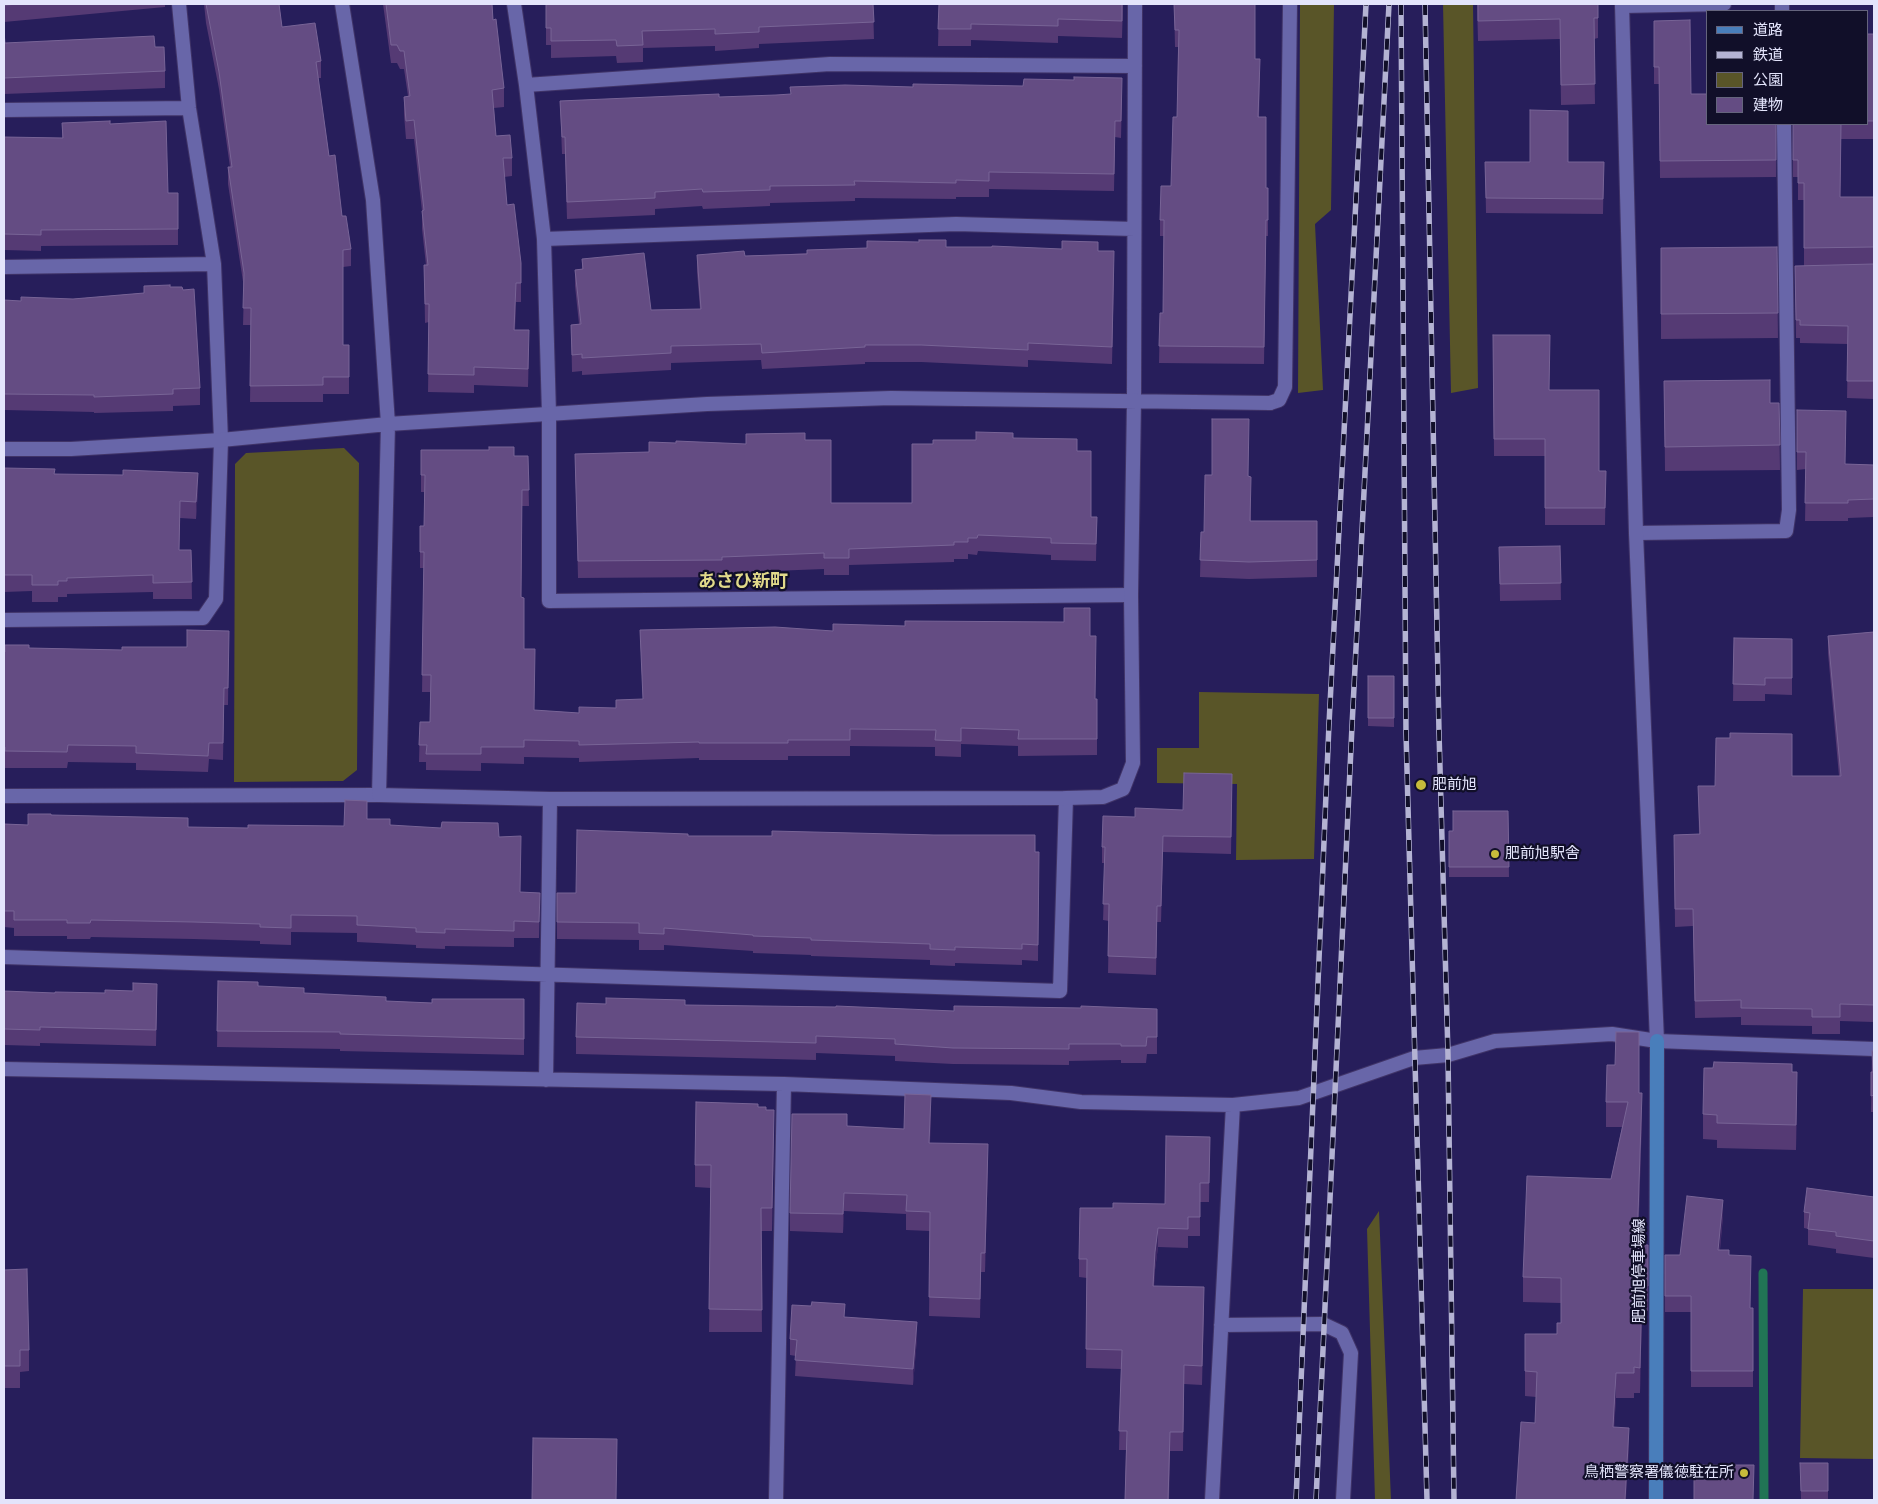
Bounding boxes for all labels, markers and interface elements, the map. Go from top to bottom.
legend [1706,10,1868,125]
text: 道路 [1753,19,1783,40]
text: 鉄道 [1753,44,1783,65]
text: 公園 [1753,69,1783,90]
text: 建物 [1753,94,1783,115]
district label: あさひ新町 [698,571,788,593]
place label: 肥前旭 [1432,776,1477,794]
marker: 肥前旭 [1414,778,1428,792]
place label: 肥前旭駅舎 [1505,845,1580,863]
marker: 肥前旭駅舎 [1489,848,1501,860]
street label: 肥前旭停車場線 [1631,1219,1649,1323]
place label: 鳥栖警察署儀徳駐在所 [1584,1464,1734,1482]
marker: 鳥栖警察署儀徳駐在所 [1738,1467,1750,1479]

